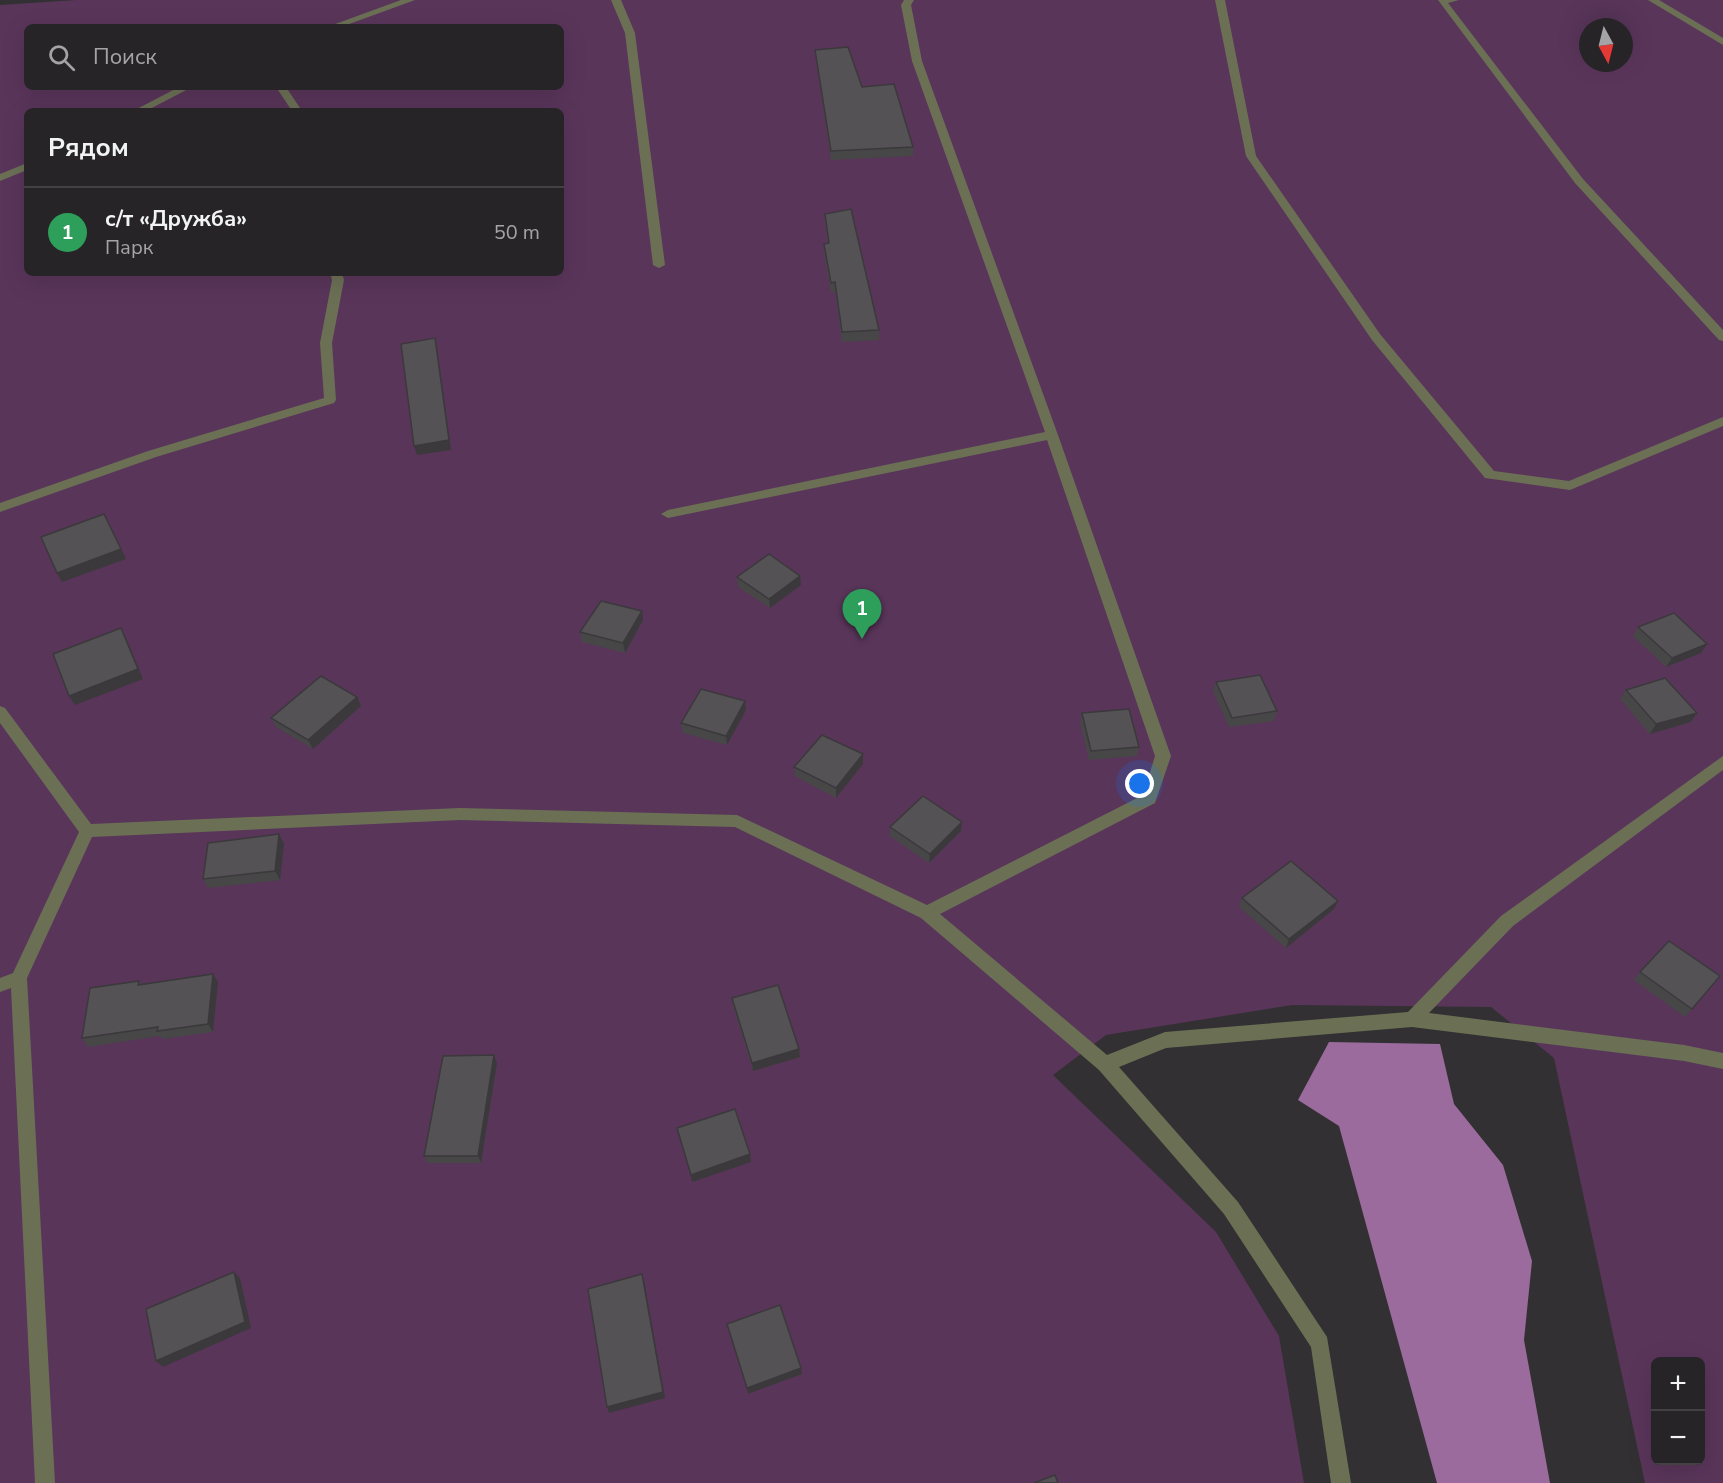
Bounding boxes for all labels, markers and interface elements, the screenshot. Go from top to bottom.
north arrow [1579,18,1633,72]
search box [24,24,564,90]
icon: search [45,41,78,74]
text: Поиск [93,42,157,72]
text: Рядом [48,130,129,165]
text: с/т «Дружба» [105,204,247,234]
text: 1 [62,219,74,246]
text: 50 m [494,219,540,246]
text: Парк [105,234,153,261]
pin: 1 [842,590,882,639]
your location [1125,769,1154,798]
map controls [1651,1357,1705,1465]
button: + [1651,1357,1705,1411]
button: − [1651,1411,1705,1465]

